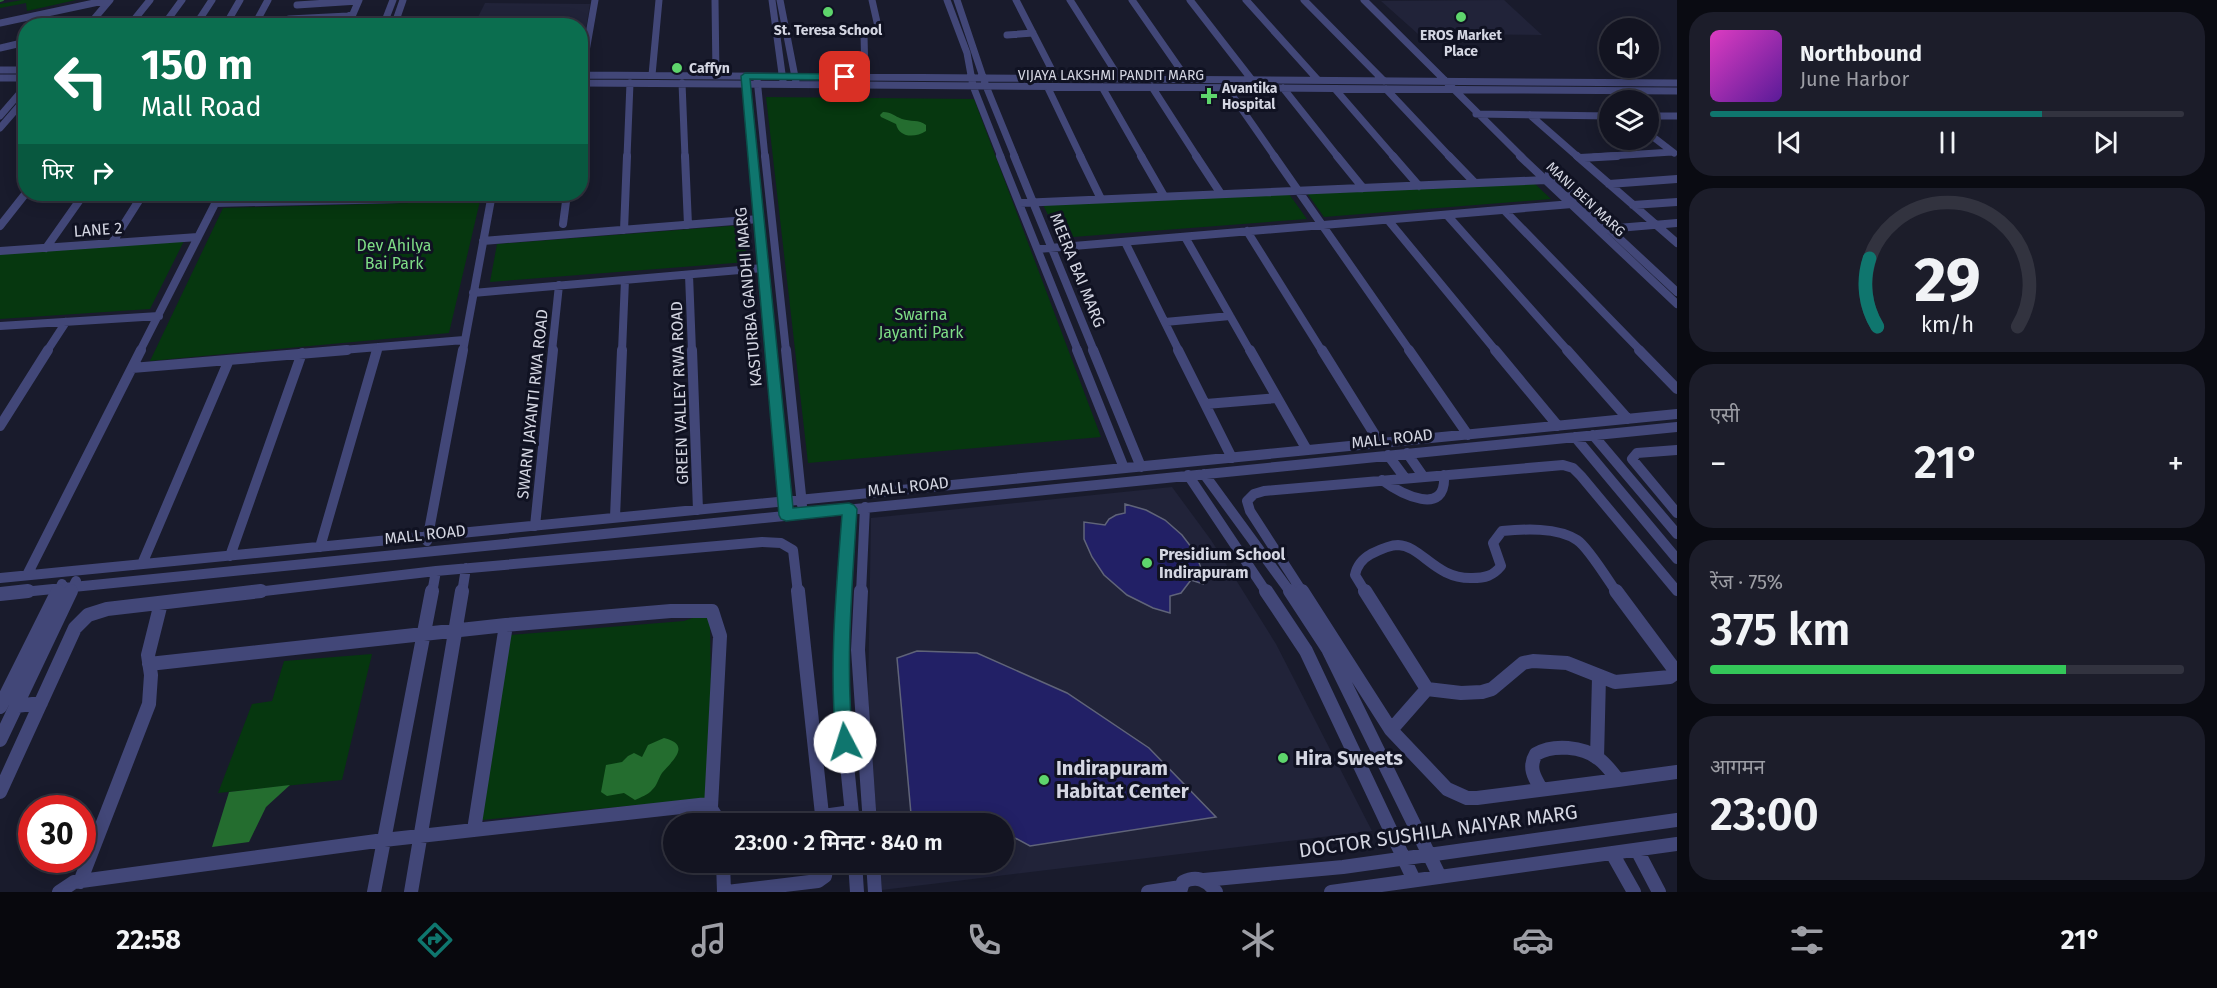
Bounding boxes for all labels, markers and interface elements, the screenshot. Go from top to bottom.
marker: St. Teresa School [821,5,835,19]
marker: EROS Market Place [1454,10,1468,24]
map controls [1599,18,1659,150]
button: sound [1599,18,1659,78]
place label: St. Teresa School [774,22,883,39]
place label: EROS Market Place [1420,27,1502,60]
text: 150 m [141,40,253,90]
text: Northbound [1800,40,1922,67]
icon: left [42,42,120,120]
pin [819,51,870,102]
place label: Caffyn [689,60,730,77]
icon: arrive [828,60,861,93]
marker: Caffyn [670,61,684,75]
street label: VIJAYA LAKSHMI PANDIT MARG [1018,67,1204,84]
text: June Harbor [1800,67,1909,91]
place label: Avantika Hospital [1221,80,1278,113]
marker: Avantika Hospital [1200,87,1218,105]
button: layers [1599,90,1659,150]
text: Mall Road [141,91,262,123]
icon: previous [1773,126,1806,159]
icon: pause [1931,126,1964,159]
icon: next [2089,126,2122,159]
icon: right [86,156,119,189]
text: फिर [42,158,74,185]
street label: MANI BEN MARG [1543,158,1629,240]
street label: KASTURBA GANDHI MARG [731,206,766,388]
street label: MEERA BAI MARG [1046,210,1109,330]
street label: LANE 2 [73,218,123,241]
park label: Dev Ahilya Bai Park [357,236,431,273]
text: 29 [1914,243,1980,318]
street label: GREEN VALLEY RWA ROAD [667,301,692,485]
park label: Swarna Jayanti Park [878,305,964,342]
street label: SWARN JAYANTI RWA ROAD [513,308,552,500]
text: km/h [1920,312,1974,338]
text: एसी [1710,403,1740,427]
street label: MALL ROAD [1350,425,1434,452]
text: 21° [1914,436,1980,490]
text: − [1710,444,1727,484]
text: + [2168,444,2184,484]
street label: MALL ROAD [866,473,950,500]
street label: MALL ROAD [383,521,467,548]
place label: Presidium School Indirapuram [1159,545,1286,582]
marker: Presidium School Indirapuram [1140,556,1154,570]
text: रेंज · 75% [1710,570,1783,594]
text: 375 km [1710,603,1850,657]
position arrow [813,710,877,774]
place label: Hira Sweets [1295,746,1403,770]
marker: Hira Sweets [1276,751,1290,765]
text: आगमन [1710,755,1765,779]
place label: Indirapuram Habitat Center [1056,756,1190,803]
marker: Indirapuram Habitat Center [1037,773,1051,787]
text: 23:00 [1710,788,1819,842]
speed limit sign: 30 [18,795,96,873]
street label: DOCTOR SUSHILA NAIYAR MARG [1297,800,1579,862]
text: 23:00 · 2 मिनट · 840 m [734,829,943,856]
icon: directions [414,919,456,961]
icon: music [688,919,730,961]
icon: phone [963,919,1005,961]
icon: climate [1237,919,1279,961]
icon: car [1512,919,1554,961]
icon: filters [1786,919,1828,961]
text: 22:58 [116,924,181,956]
text: 21° [2061,924,2101,956]

